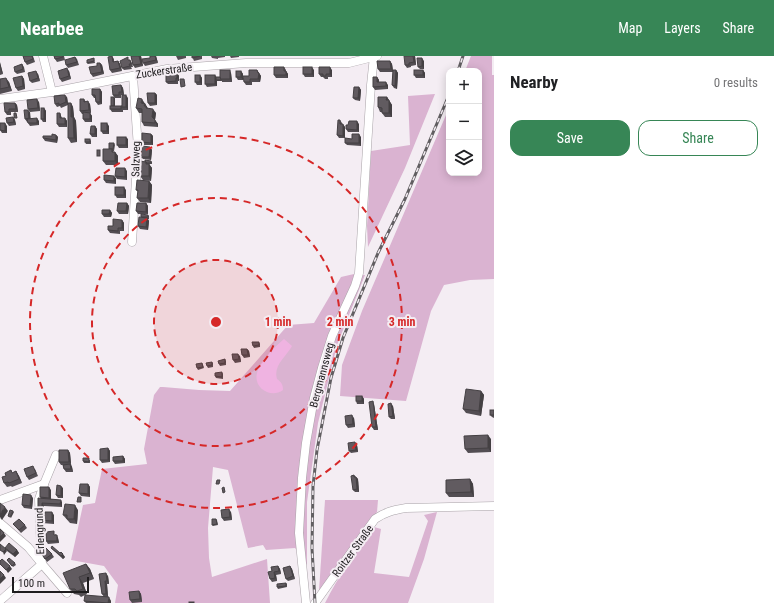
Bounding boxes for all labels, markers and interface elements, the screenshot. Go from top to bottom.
text: Nearbee [20,17,84,40]
text: Map [618,20,642,36]
text: Layers [664,20,701,36]
text: Share [723,20,754,36]
street label: Zuckerstraße [135,61,193,81]
map controls [446,68,482,176]
button: + [446,68,482,104]
text: Nearby [510,72,558,92]
text: 0 results [714,75,758,90]
button: − [446,104,482,140]
button: Save [510,120,630,156]
button: Share [638,120,758,156]
button: layers [446,140,482,176]
street label: Salzweg [129,141,143,177]
centre of rings [209,315,223,329]
text: 1 min [265,315,291,329]
text: 2 min [327,315,353,329]
text: 3 min [389,315,415,329]
street label: Bergmannsweg [307,341,337,409]
street label: Erlengrund [33,507,47,555]
street label: Roitzer Straße [330,522,376,580]
scale bar [12,575,89,594]
text: 100 m [18,577,45,590]

